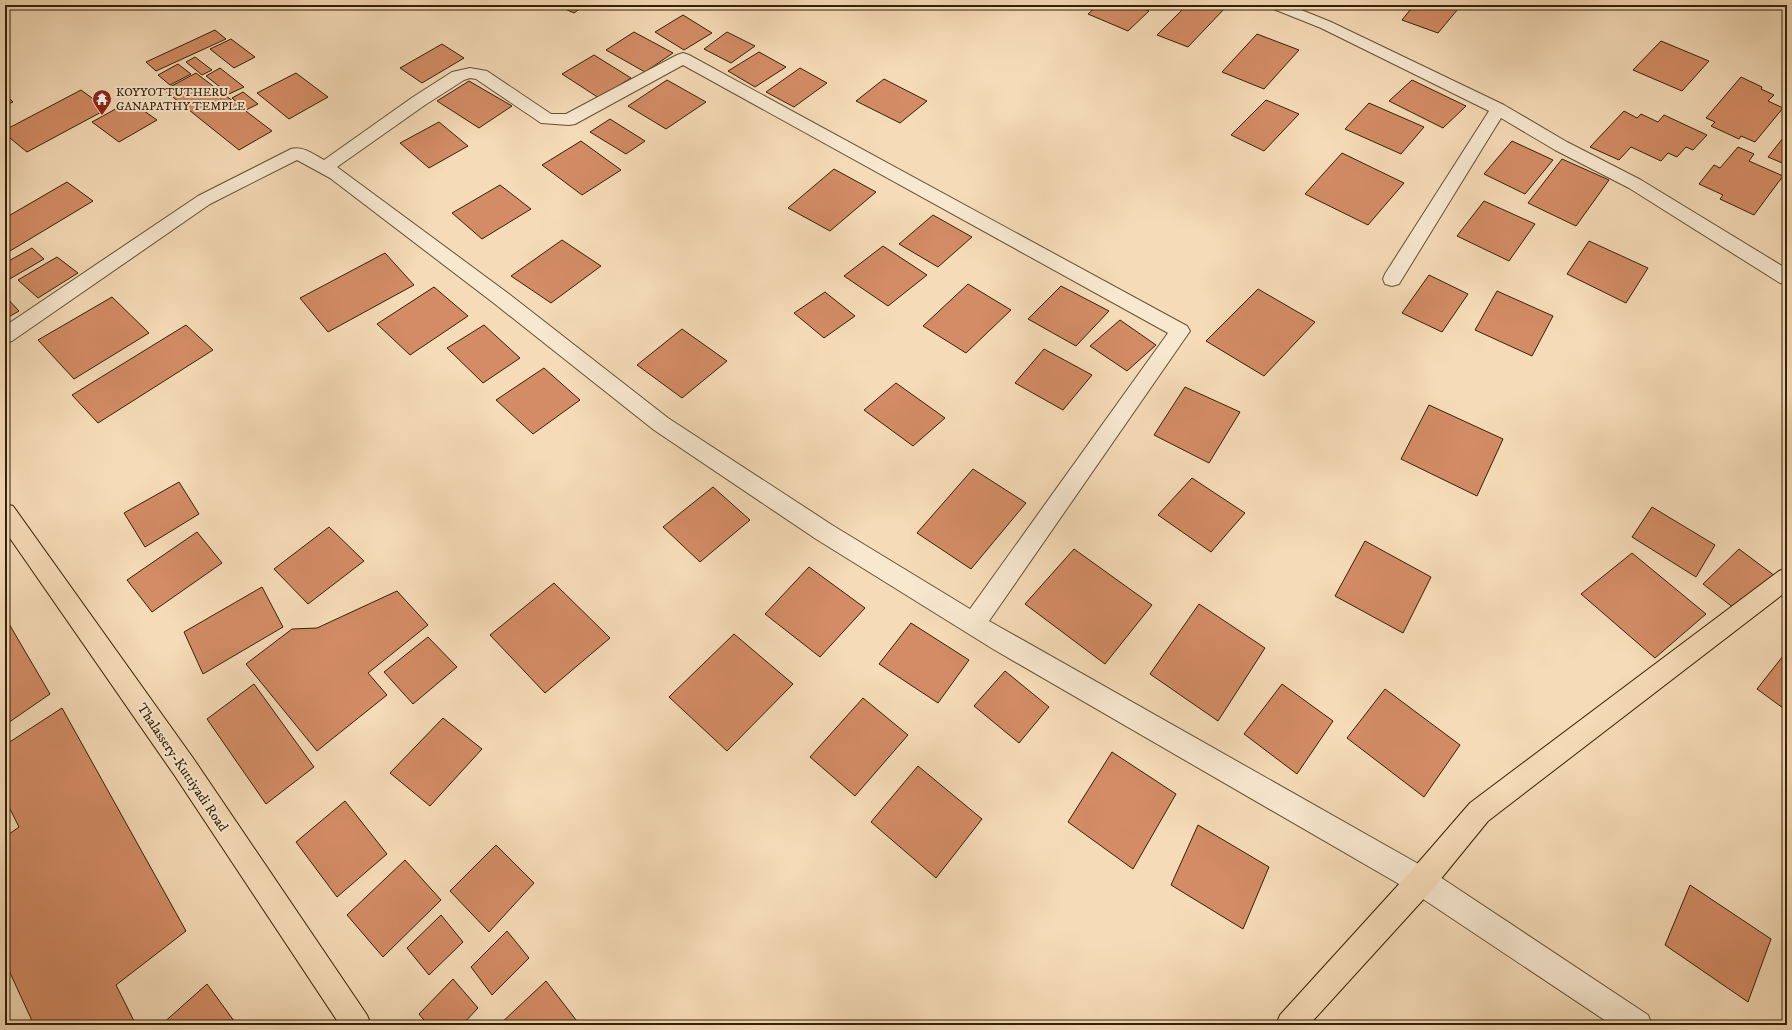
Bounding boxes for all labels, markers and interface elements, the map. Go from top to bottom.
place label: KOYYOTTUTHERU GANAPATHY TEMPLE [116,85,246,114]
temple icon: KOYYOTTUTHERU GANAPATHY TEMPLE [91,88,113,116]
street label: Thalassery-Kuttiyadi Road [132,700,232,835]

